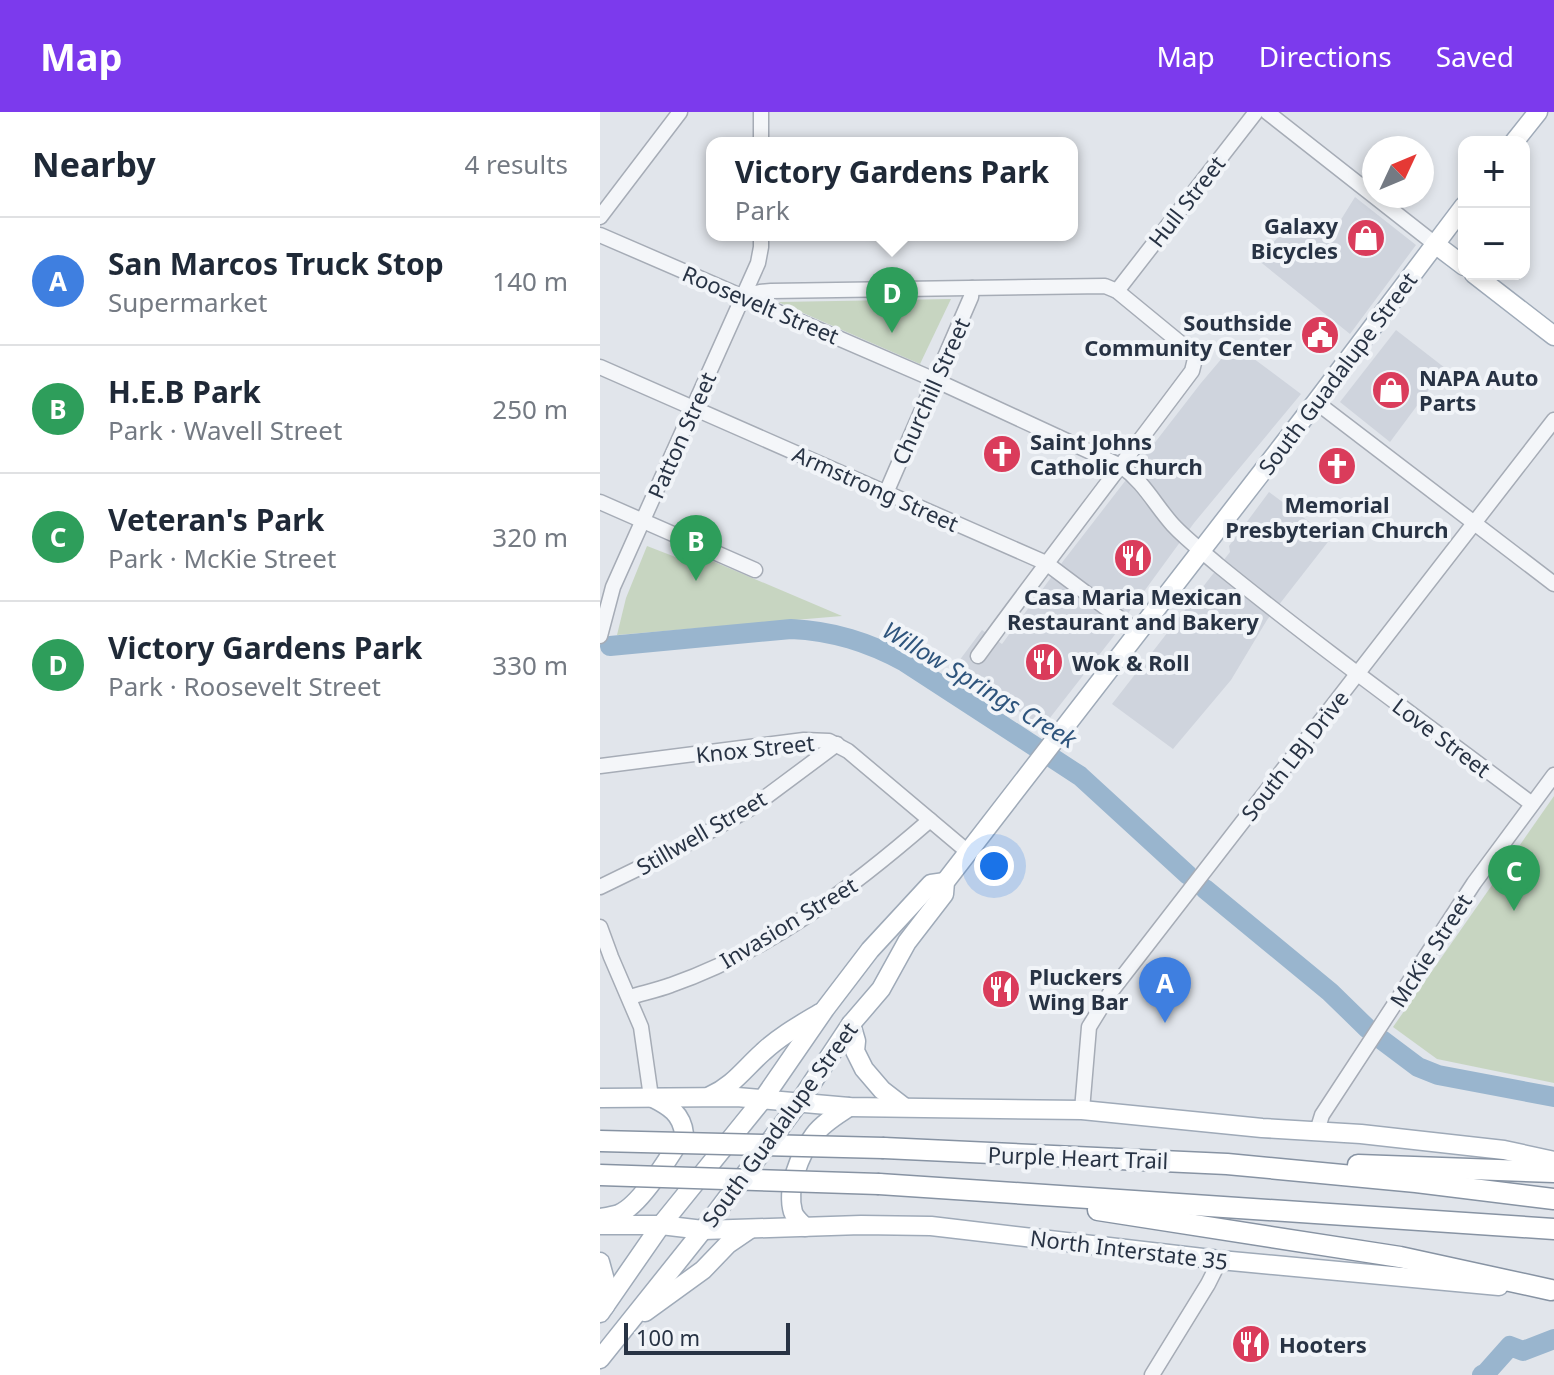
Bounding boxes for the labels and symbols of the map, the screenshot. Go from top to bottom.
north arrow [1362,136,1434,208]
street label: Hull Street [1141,149,1231,253]
place label: Galaxy Bicycles [1251,210,1338,265]
shop icon: Galaxy Bicycles [1345,217,1387,259]
street label: Roosevelt Street [678,258,844,350]
street label: South Guadalupe Street [1251,266,1423,480]
pin: D [866,267,918,333]
place label: Southside Community Center [1084,307,1292,362]
street label: Churchill Street [884,313,976,469]
public building icon: Southside Community Center [1299,314,1341,356]
place label: NAPA Auto Parts [1419,362,1538,417]
street label: Patton Street [640,367,722,503]
shop icon: NAPA Auto Parts [1370,369,1412,411]
place label: Saint Johns Catholic Church [1030,426,1203,481]
church icon: Saint Johns Catholic Church [981,433,1023,475]
street label: Armstrong Street [788,438,964,538]
church icon: Memorial Presbyterian Church [1316,445,1358,487]
place label: Memorial Presbyterian Church [1225,489,1449,544]
pin: B [670,515,722,581]
restaurant icon: Casa Maria Mexican Restaurant and Bakery [1112,537,1154,579]
place label: Casa Maria Mexican Restaurant and Bakery [1007,581,1259,636]
water label: Willow Springs Creek [877,613,1084,756]
restaurant icon: Wok & Roll [1023,641,1065,683]
place label: Wok & Roll [1072,647,1189,677]
street label: South LBJ Drive [1233,683,1355,827]
street label: Love Street [1387,690,1497,784]
street label: Knox Street [694,727,816,769]
street label: Stillwell Street [631,783,771,881]
pin: C [1488,845,1540,911]
your location [974,846,1014,886]
street label: Invasion Street [714,869,862,975]
street label: McKie Street [1382,888,1478,1012]
pin: A [1139,957,1191,1023]
place label: Pluckers Wing Bar [1029,961,1129,1016]
restaurant icon: Pluckers Wing Bar [980,968,1022,1010]
street label: South Guadalupe Street [694,1015,864,1233]
street label: Purple Heart Trail [987,1139,1169,1175]
street label: North Interstate 35 [1028,1222,1230,1276]
scale bar [624,1319,790,1355]
restaurant icon: Hooters [1230,1323,1272,1365]
place label: Hooters [1279,1329,1367,1359]

